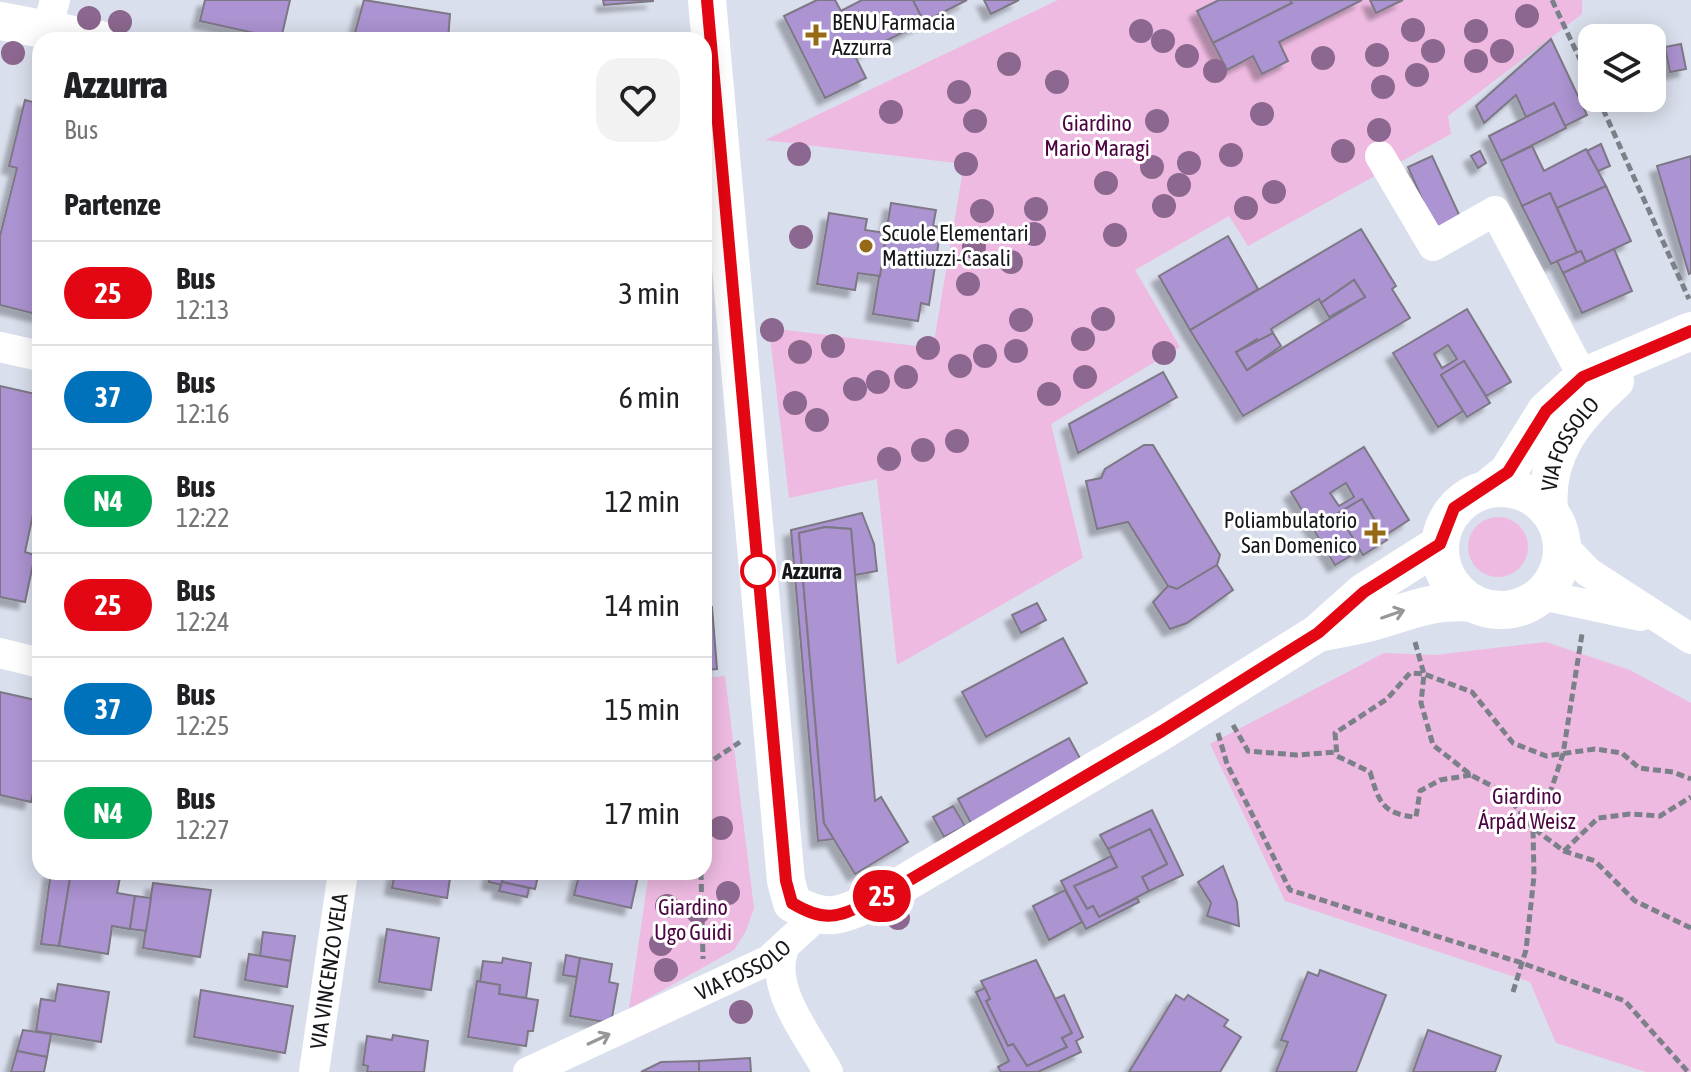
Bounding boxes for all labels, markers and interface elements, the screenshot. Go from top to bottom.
place label: BENU Farmacia Azzurra [832,9,955,60]
map controls [1578,24,1666,112]
button: layers [1578,24,1666,112]
marker: BENU Farmacia Azzurra [807,26,825,44]
button: heart [596,58,680,142]
text: Azzurra [64,63,168,106]
park label: Giardino Mario Maragi [1044,110,1150,161]
text: Bus [64,115,98,145]
text: Partenze [64,187,161,221]
place label: Scuole Elementari Mattiuzzi-Casali [882,220,1029,271]
marker: Scuole Elementari Mattiuzzi-Casali [857,237,875,255]
text: Bus [176,261,215,295]
text: 3 min [619,276,680,310]
text: 25 [95,277,121,309]
text: 12:13 [176,295,230,325]
text: Bus [176,365,215,399]
text: 6 min [619,380,680,414]
text: 37 [95,381,121,413]
street label: VIA FOSSOLO [1536,391,1604,492]
text: 12:16 [176,399,230,429]
text: Bus [176,469,215,503]
text: 12 min [605,484,680,518]
text: N4 [93,485,123,517]
text: 12:22 [176,503,230,533]
place label: Poliambulatorio San Domenico [1224,507,1357,558]
marker: Poliambulatorio San Domenico [1364,522,1386,544]
marker: Azzurra [741,554,775,588]
place label: Azzurra [781,558,842,584]
text: Bus [176,573,215,607]
text: 14 min [605,588,680,622]
text: 25 [95,589,121,621]
one-way arrow [1381,606,1406,621]
text: 12:24 [176,607,230,637]
text: Bus [176,677,215,711]
text: 15 min [605,692,680,726]
text: 37 [95,693,121,725]
text: 12:25 [176,711,230,741]
text: Bus [176,781,215,815]
park label: Giardino Árpád Weisz [1478,783,1576,834]
text: 17 min [605,796,680,830]
text: N4 [93,797,123,829]
text: 12:27 [176,815,230,845]
line badge: 25 [846,870,918,922]
text: 25 [869,880,895,912]
street label: VIA VINCENZO VELA [305,891,353,1051]
park label: Giardino Ugo Guidi [654,894,732,945]
street label: VIA FOSSOLO [691,934,796,1005]
one-way arrow [586,1031,610,1046]

